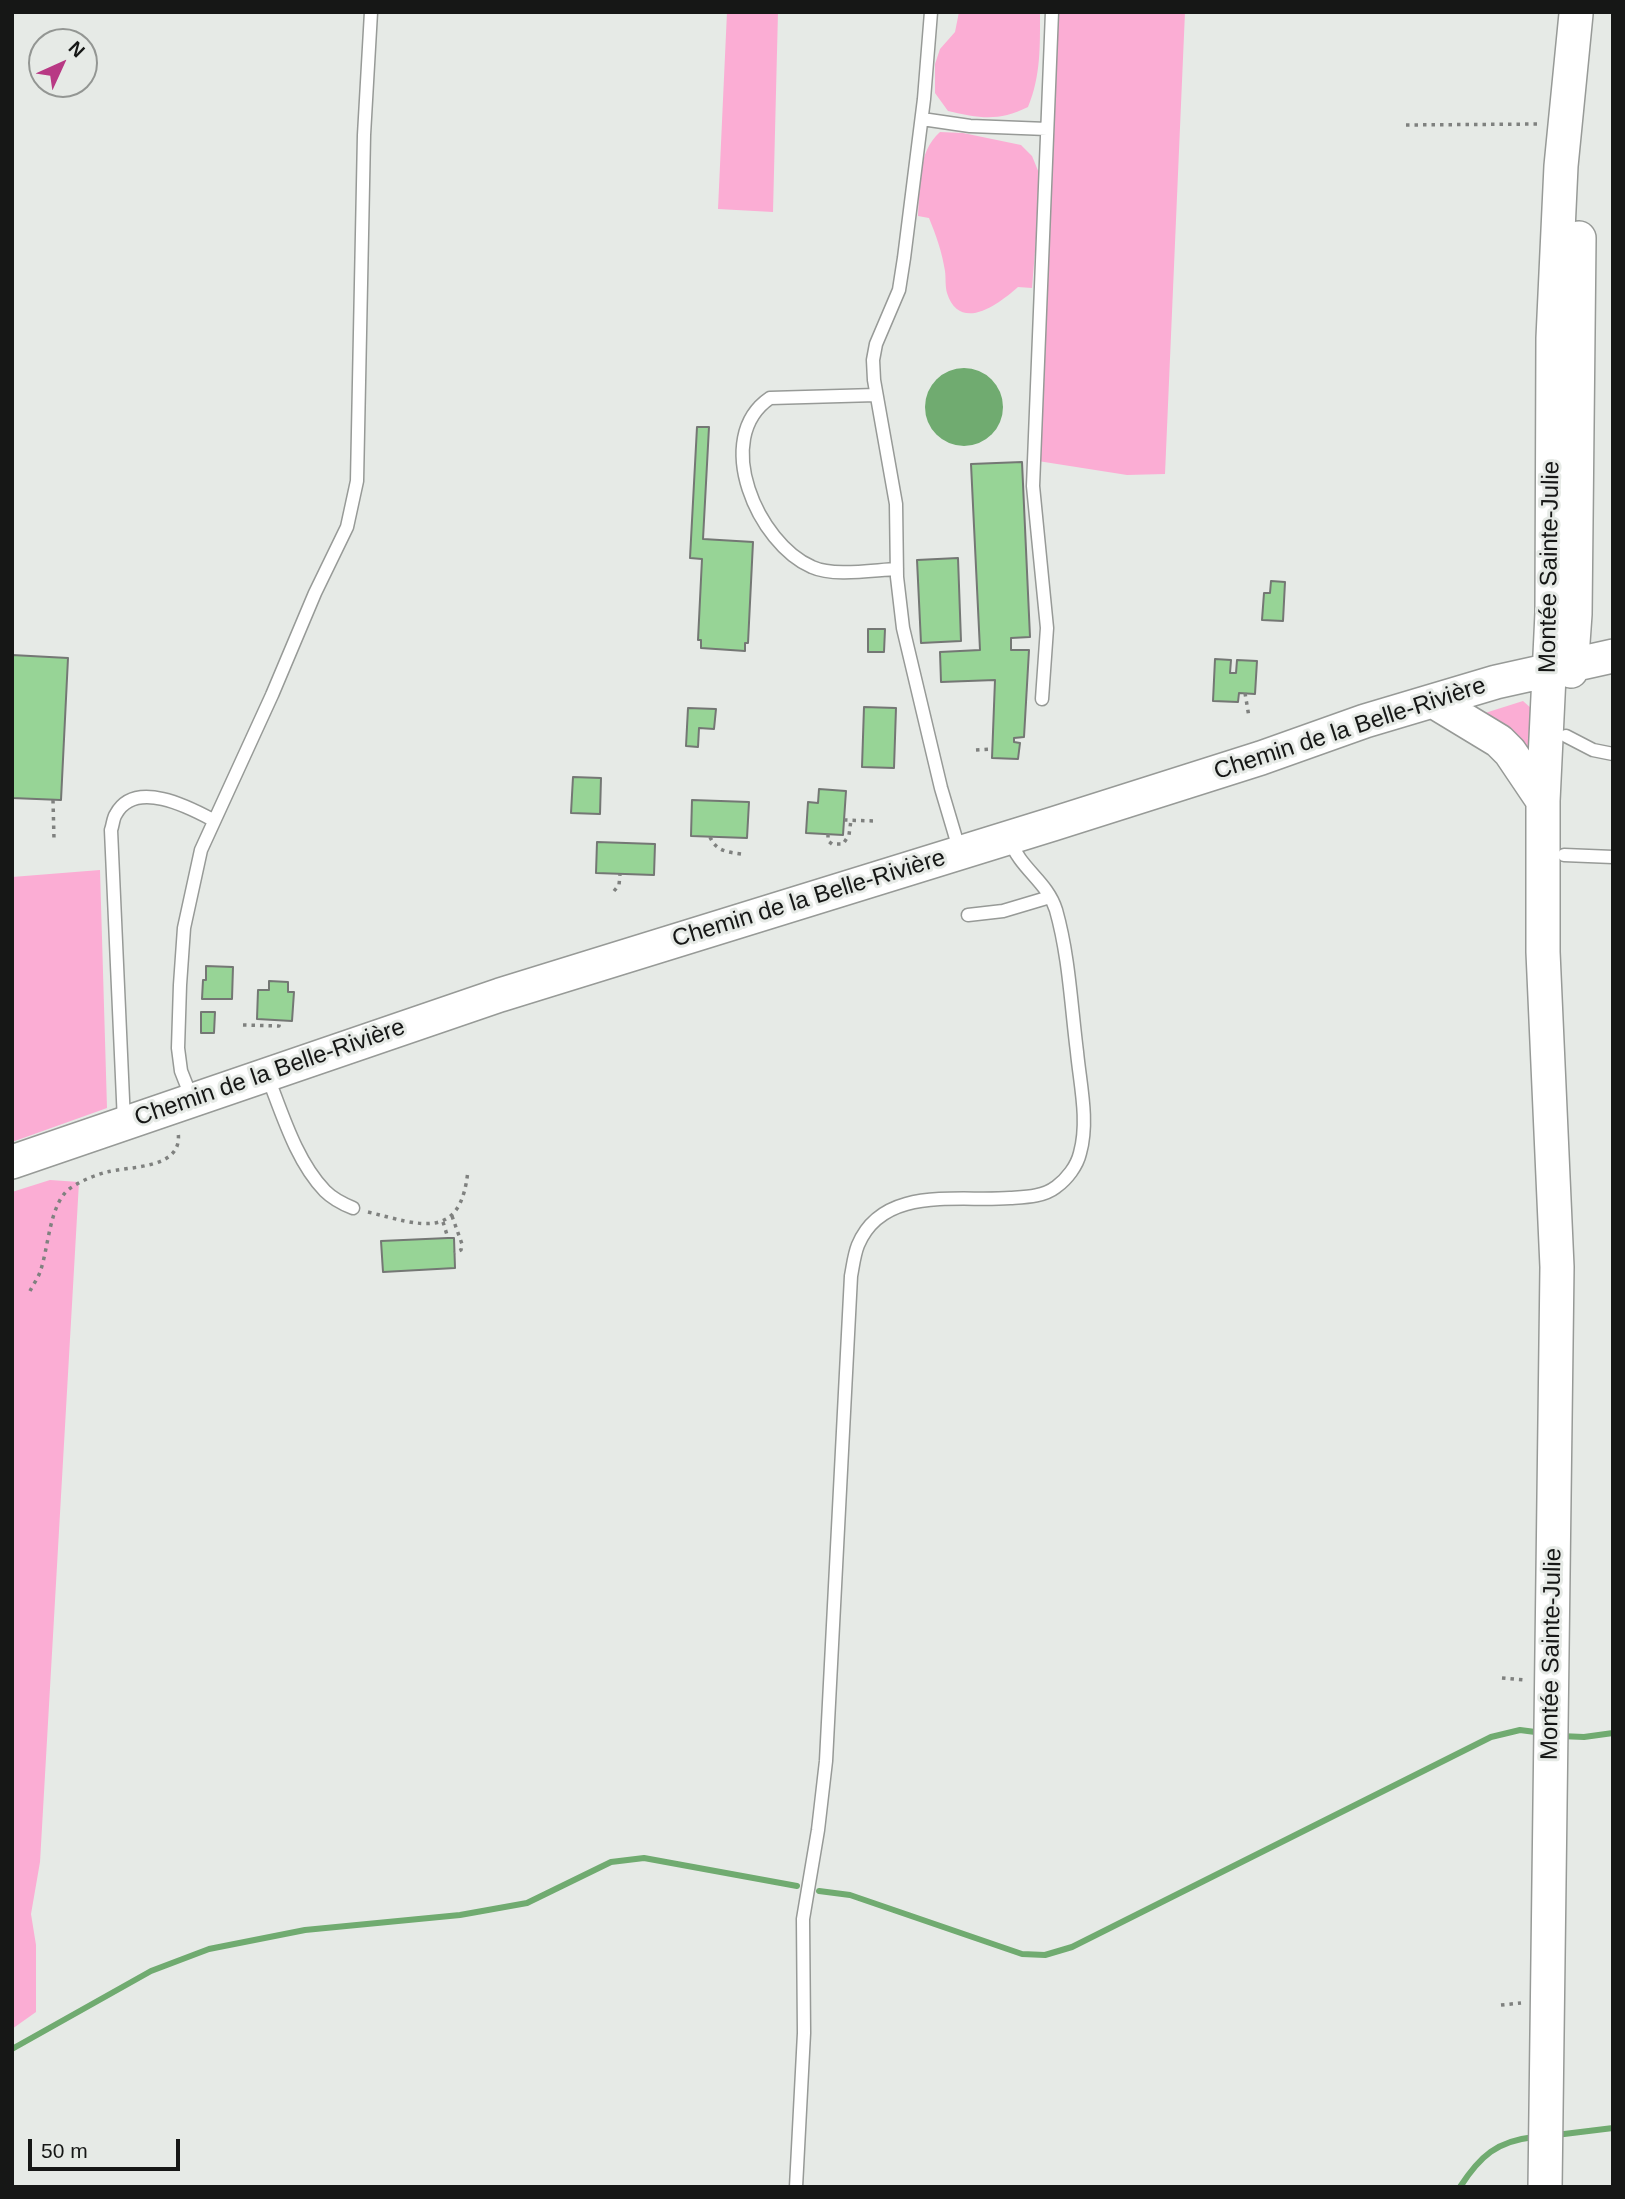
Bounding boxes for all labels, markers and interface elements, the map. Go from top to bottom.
north arrow [28,28,98,98]
text: N [65,37,89,61]
street label: Montée Sainte-Julie [1534,461,1566,673]
street label: Chemin de la Belle-Rivière [1210,671,1490,787]
street label: Chemin de la Belle-Rivière [669,844,949,954]
street label: Chemin de la Belle-Rivière [131,1013,409,1133]
street label: Montée Sainte-Julie [1536,1548,1568,1760]
scale bar [32,2126,184,2170]
text: 50 m [41,2139,88,2162]

